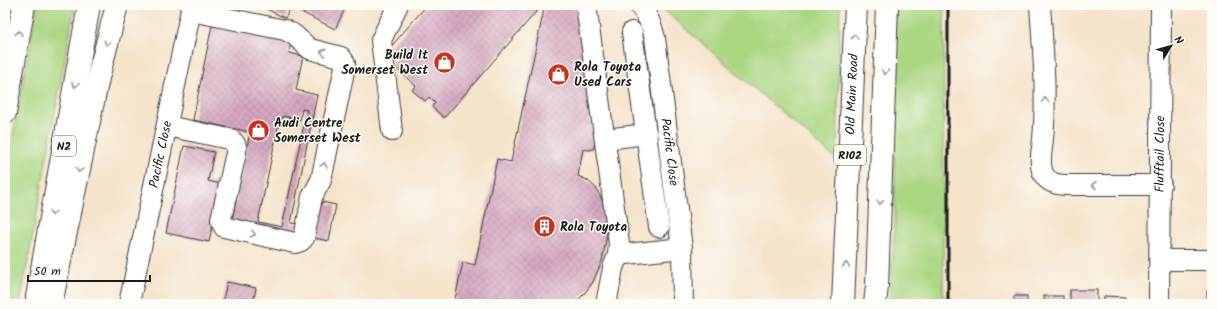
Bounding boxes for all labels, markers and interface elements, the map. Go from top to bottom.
north arrow [1151,26,1191,66]
one-way arrow [15,30,23,36]
text: N [1169,32,1187,49]
one-way arrow [851,34,860,40]
one-way arrow [103,39,111,46]
place label: Build It Somerset West [341,45,428,81]
one-way arrow [320,49,326,57]
shop icon: Build It Somerset West [431,49,457,75]
street label: Old Main Road [840,53,864,135]
place label: Rola Toyota Used Cars [574,57,641,93]
shop icon: Rola Toyota Used Cars [545,61,571,87]
one-way arrow [880,69,889,75]
one-way arrow [71,82,79,88]
one-way arrow [1040,97,1049,103]
place label: Audi Centre Somerset West [274,113,361,149]
street label: Flufftail Close [1149,115,1171,193]
shop icon: Audi Centre Somerset West [245,117,271,143]
street label: Pacific Close [655,117,684,187]
street label: Pacific Close [143,119,178,190]
road number: N2 [52,136,76,156]
road number: R102 [834,145,866,165]
one-way arrow [319,161,327,168]
one-way arrow [75,166,84,173]
one-way arrow [1091,181,1097,189]
one-way arrow [876,199,884,205]
one-way arrow [48,210,57,216]
building icon: Rola Toyota [532,214,558,240]
place label: Rola Toyota [560,217,627,238]
one-way arrow [250,230,256,238]
scale bar [28,257,150,283]
text: 50 m [34,262,61,281]
one-way arrow [841,262,850,268]

